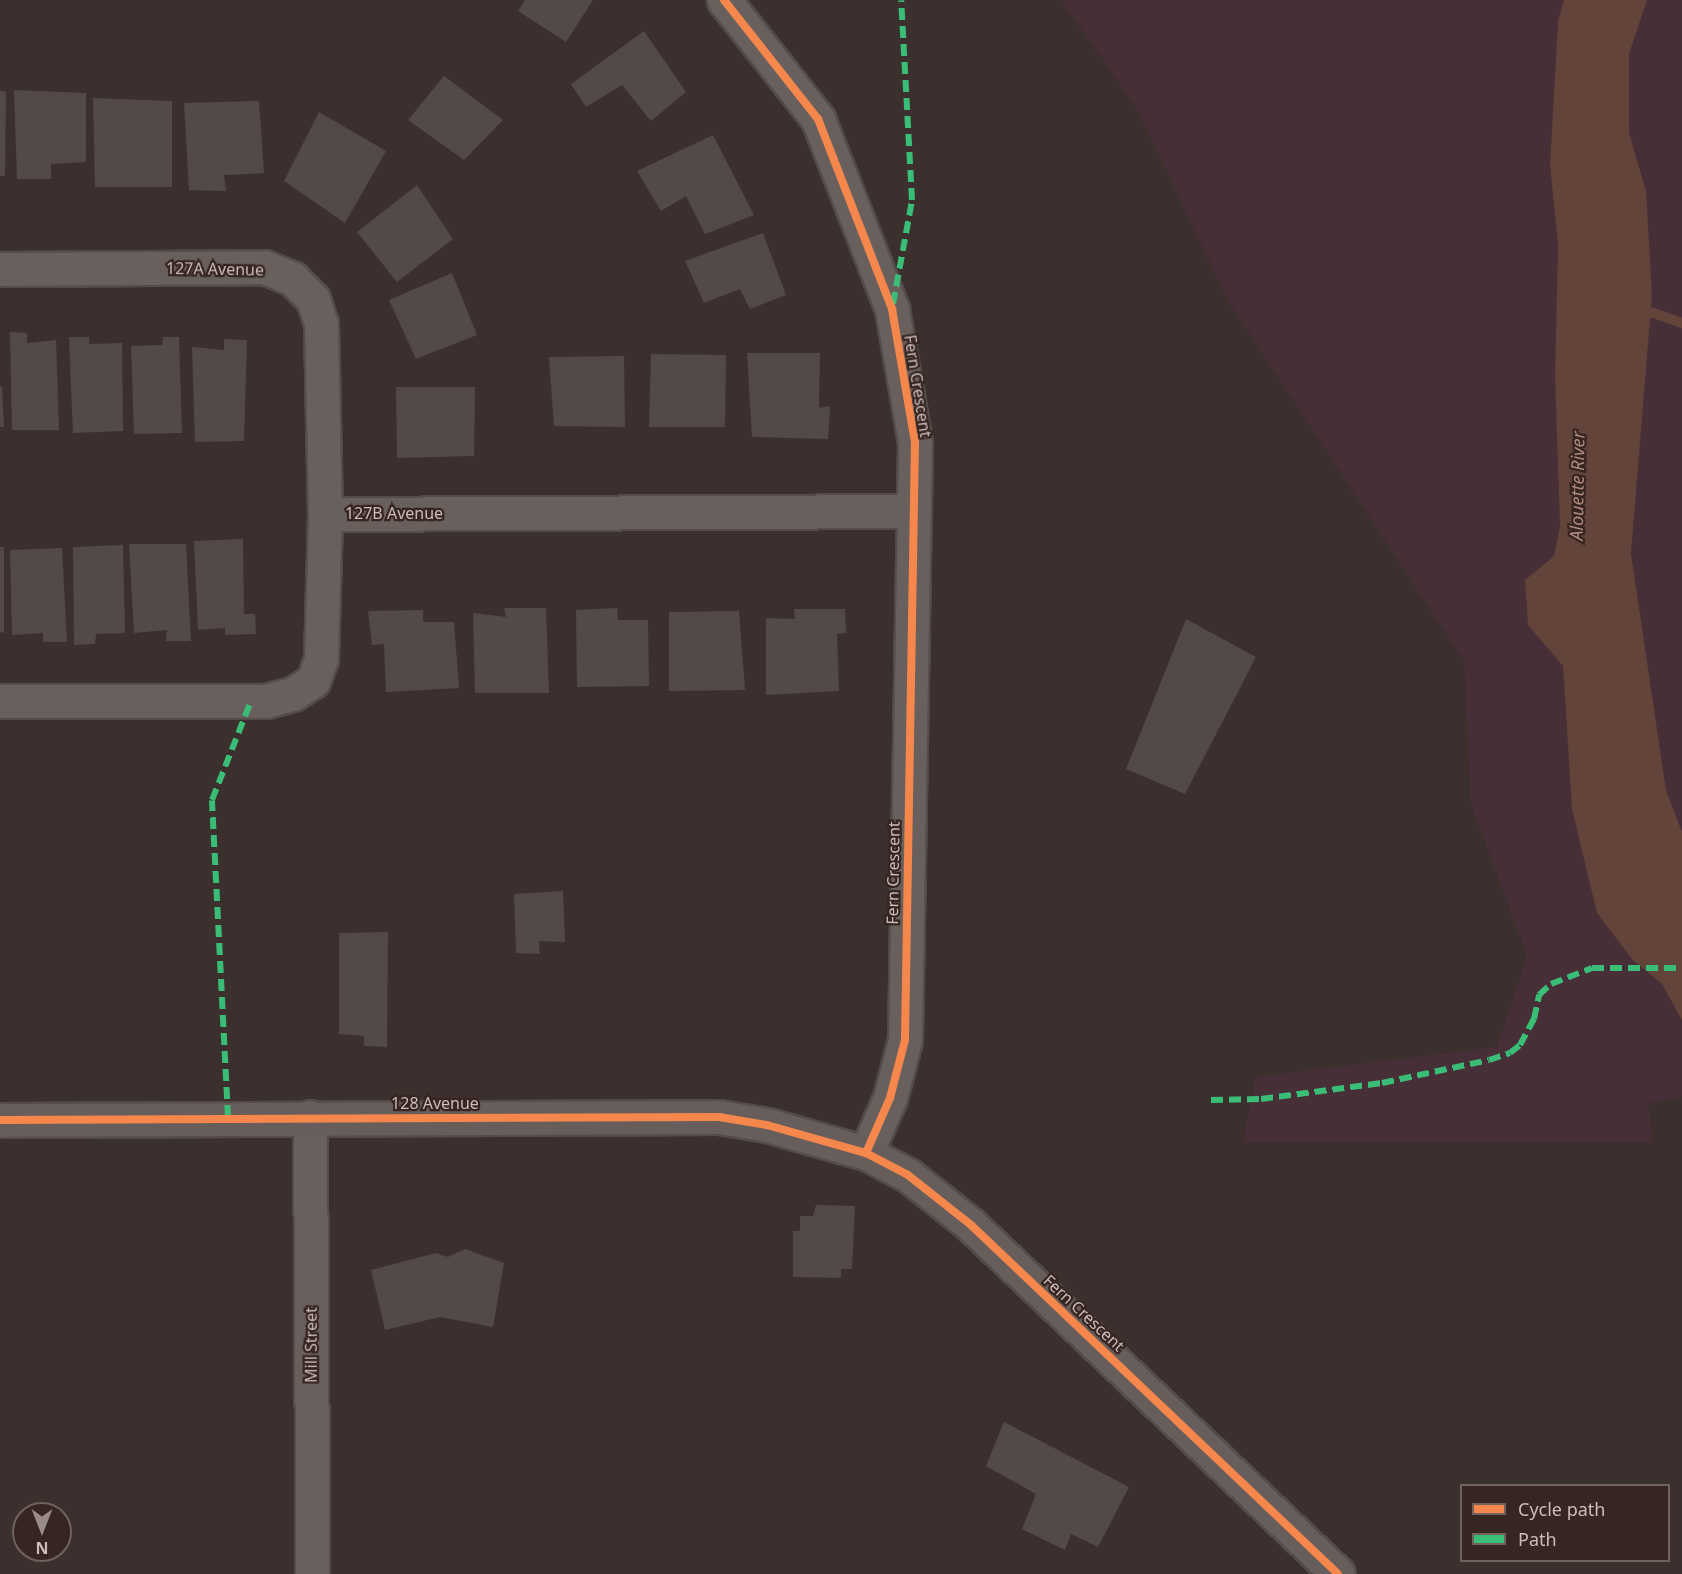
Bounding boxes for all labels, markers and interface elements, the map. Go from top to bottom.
street label: 127A Avenue [166,259,264,279]
street label: Fern Crescent [900,333,936,439]
water label: Alouette River [1565,431,1589,541]
street label: 127B Avenue [345,503,443,523]
street label: Fern Crescent [882,821,904,925]
street label: 128 Avenue [391,1093,479,1113]
street label: Fern Crescent [1040,1271,1128,1355]
street label: Mill Street [301,1307,321,1383]
legend [1460,1484,1670,1562]
text: Cycle path [1518,1497,1605,1521]
north arrow [12,1502,72,1562]
text: Path [1518,1527,1557,1551]
text: N [36,1537,49,1559]

